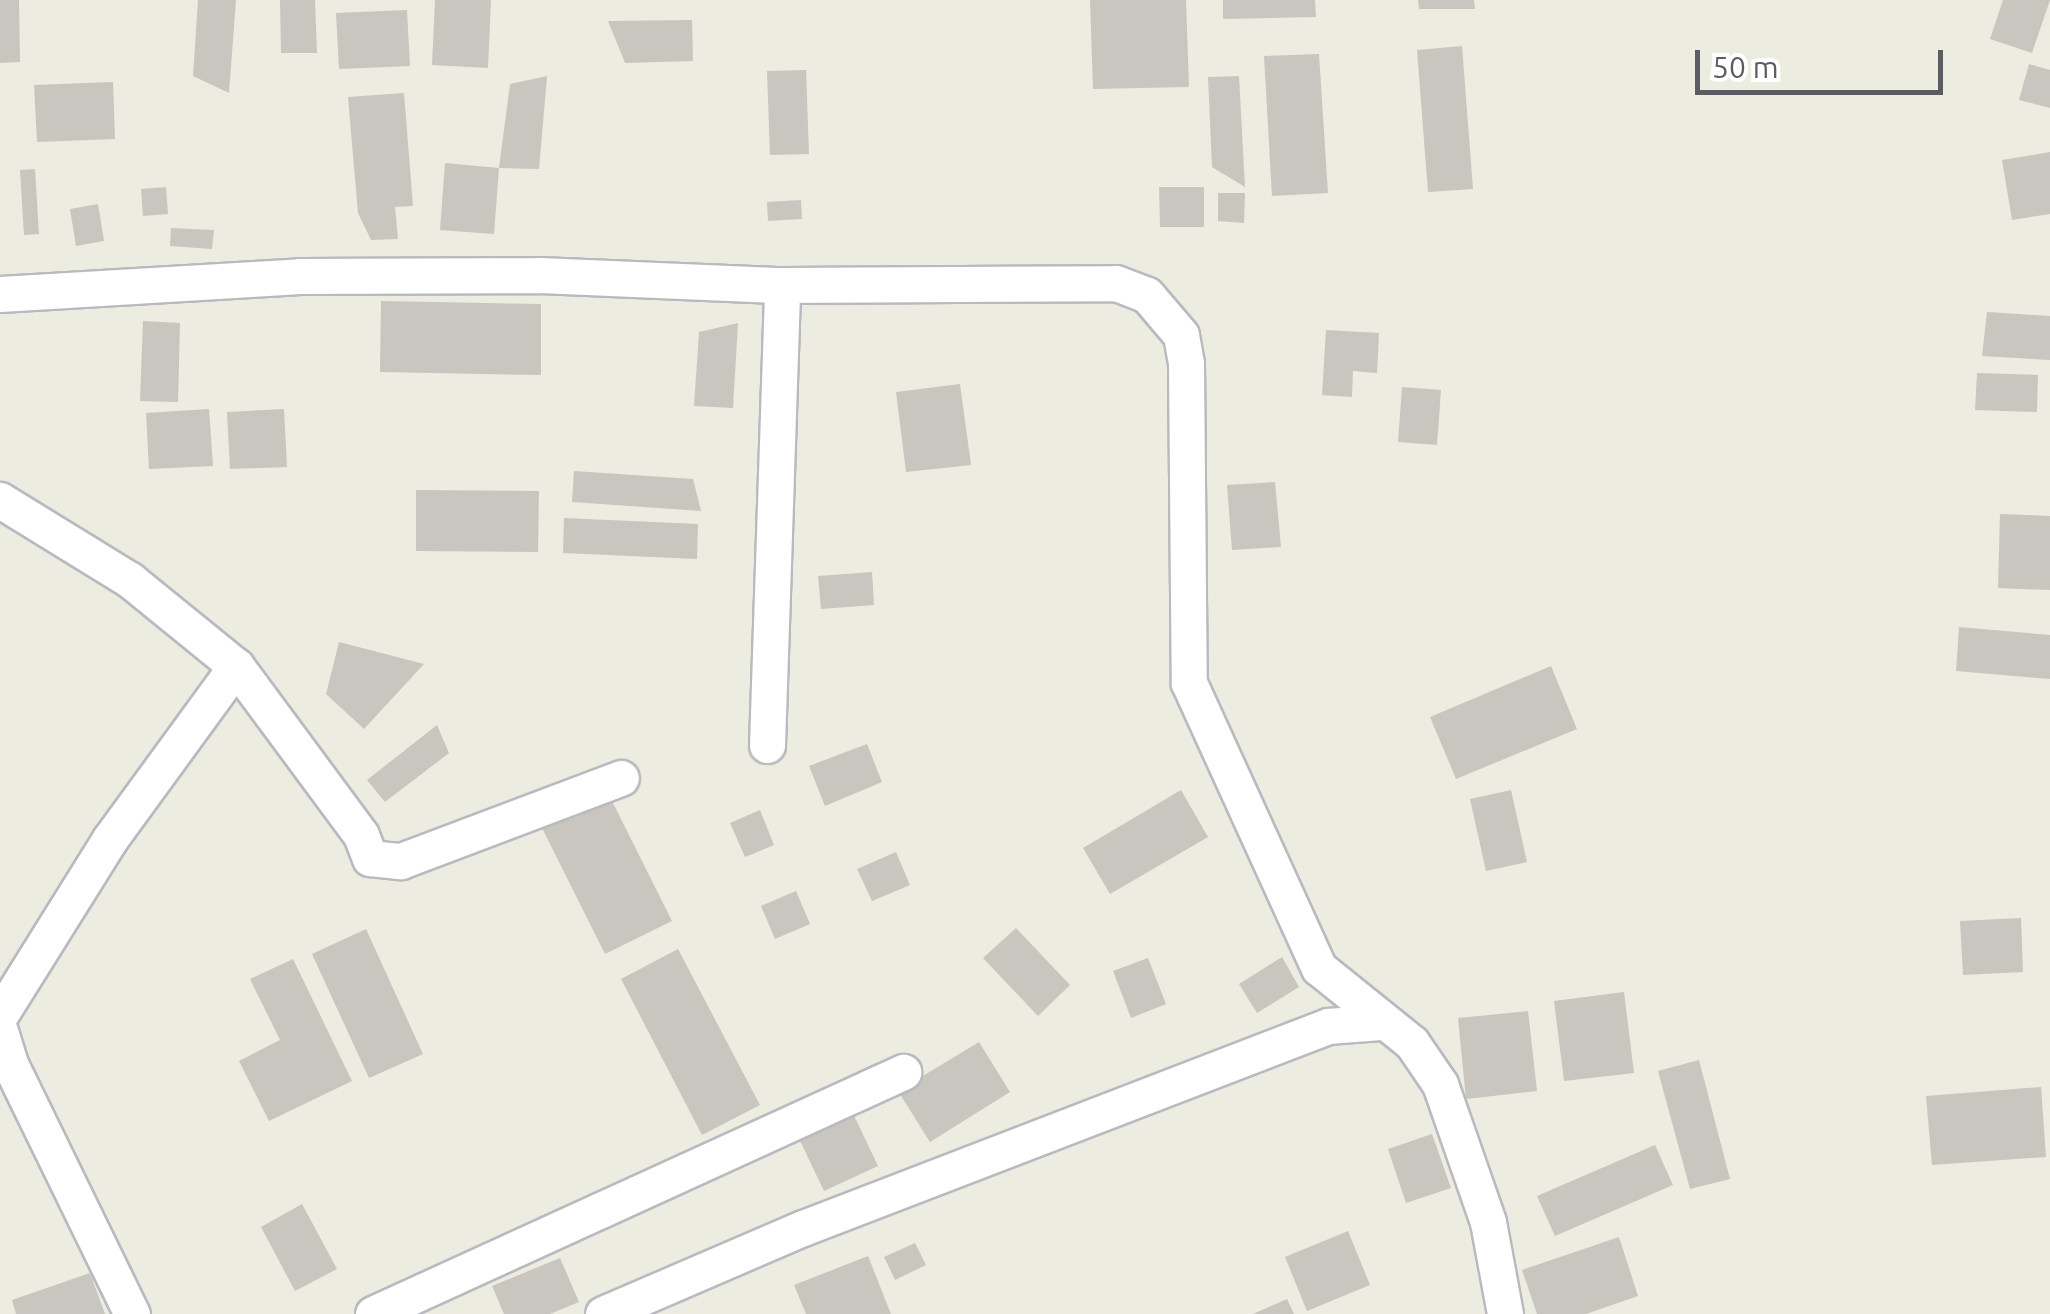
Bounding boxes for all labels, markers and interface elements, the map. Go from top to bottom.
scale bar [1700,30,1948,92]
text: 50 m [1712,50,1779,84]

